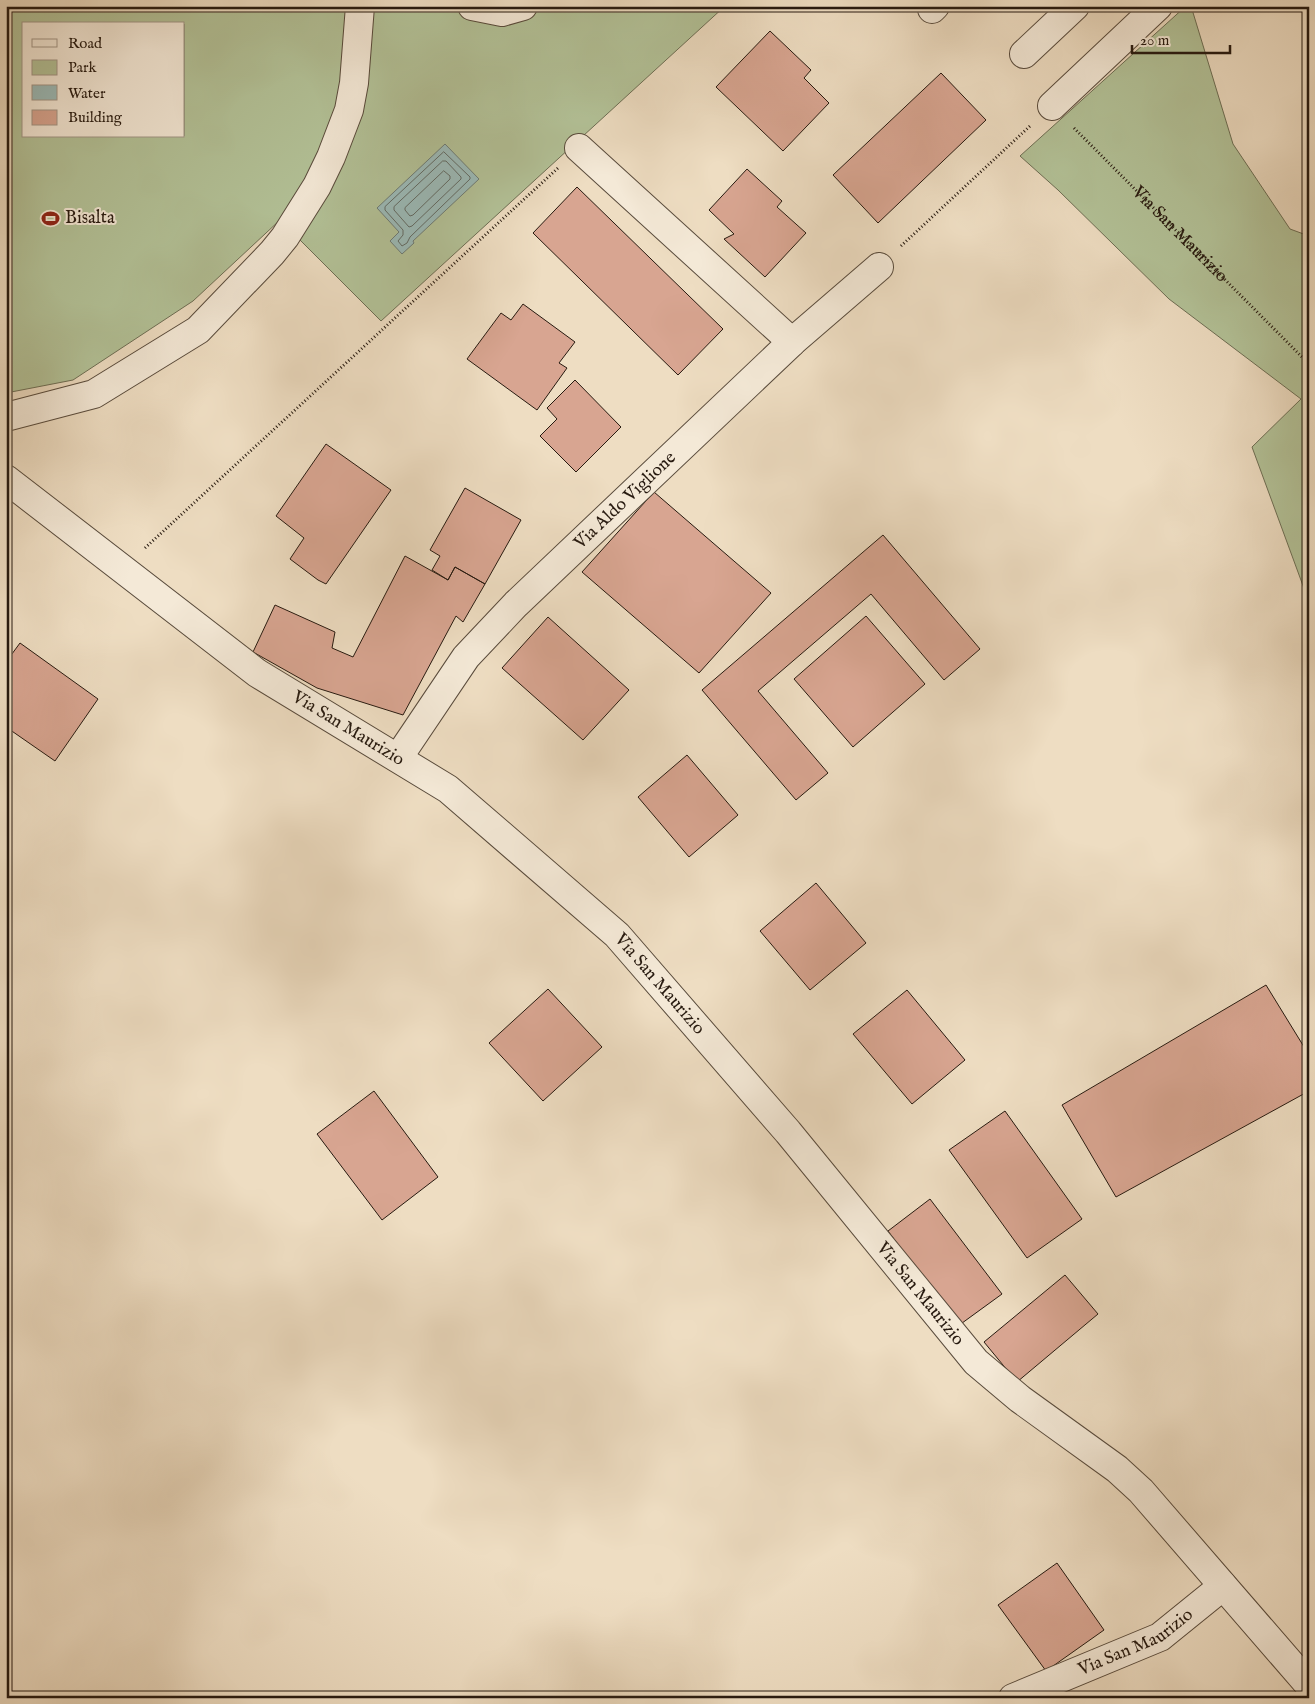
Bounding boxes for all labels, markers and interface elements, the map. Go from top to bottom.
legend [22,22,185,138]
scale bar [1132,22,1230,54]
text: 20 m [1140,31,1170,50]
text: Road [68,34,103,53]
text: Park [68,58,98,77]
text: Water [68,84,106,103]
text: Building [68,108,123,127]
street label: Via San Maurizio [1126,180,1233,288]
place label: Bisalta [65,207,115,230]
sports icon: Bisalta [41,208,61,228]
street label: Via Aldo Viglione [568,447,681,555]
street label: Via San Maurizio [287,685,409,771]
street label: Via San Maurizio [609,928,710,1040]
street label: Via San Maurizio [871,1237,970,1351]
street label: Via San Maurizio [1074,1603,1198,1682]

